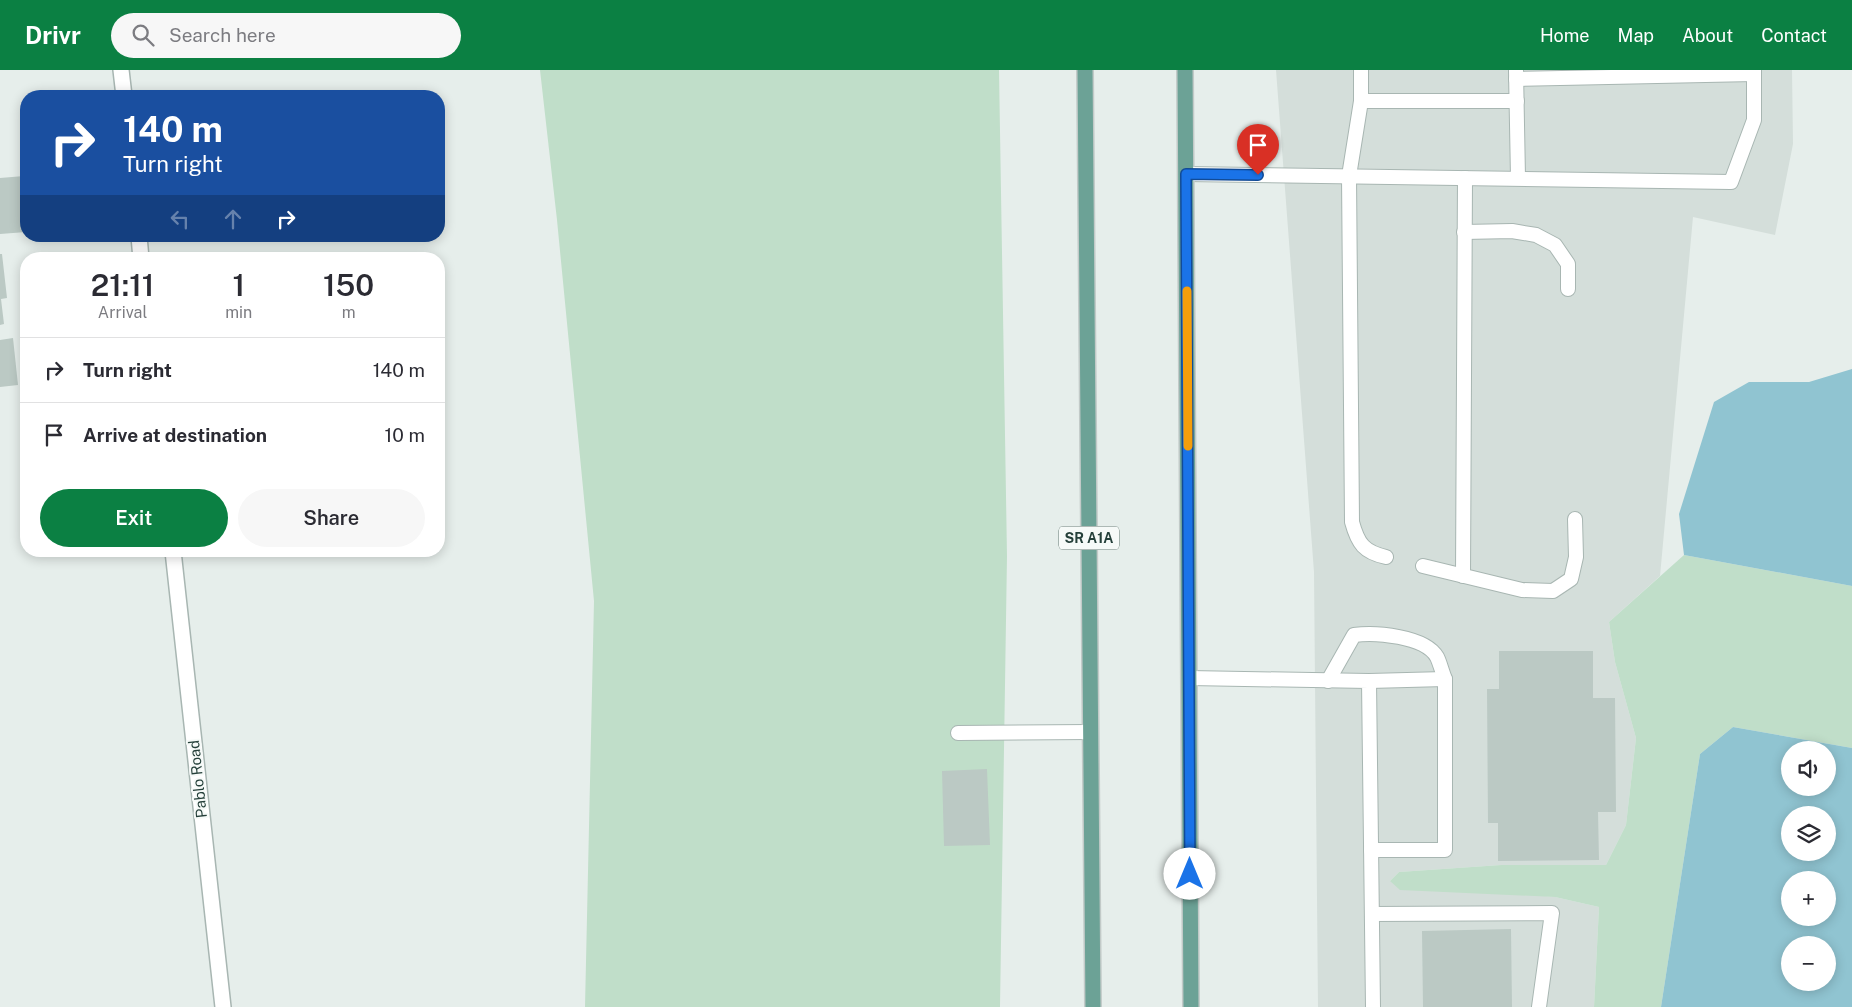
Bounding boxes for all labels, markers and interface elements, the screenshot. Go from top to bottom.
search box [111,13,461,58]
text: Drivr [25,21,81,49]
icon: search [129,21,157,49]
text: Search here [169,24,276,46]
text: Home [1540,25,1590,46]
text: Map [1618,25,1654,46]
text: About [1682,25,1733,46]
text: Contact [1761,25,1827,46]
text: 140 m [123,109,223,150]
icon: right [40,110,105,175]
pin [1237,124,1279,175]
icon: arrive [1244,131,1272,159]
text: Turn right [123,151,223,177]
icon: left [166,205,194,233]
icon: ahead [219,205,247,233]
icon: right [272,205,300,233]
text: 21:11 [91,267,154,303]
text: 1 [232,267,245,303]
text: 150 [323,267,374,303]
text: Arrival [98,303,147,322]
text: min [225,303,252,322]
text: m [342,303,356,322]
icon: right [40,356,68,384]
text: Turn right [83,359,172,381]
text: 140 m [373,359,425,381]
icon: arrive [40,421,68,449]
text: Arrive at destination [83,424,267,446]
text: 10 m [385,424,425,446]
button: Exit [40,489,228,547]
button: Share [238,489,425,547]
road number: SR A1A [1059,526,1119,549]
street label: Pablo Road [185,739,210,819]
map controls [1781,741,1836,991]
button: sound [1781,741,1836,796]
button: layers [1781,806,1836,861]
position arrow [1163,847,1215,899]
button: + [1781,871,1836,926]
button: − [1781,936,1836,991]

